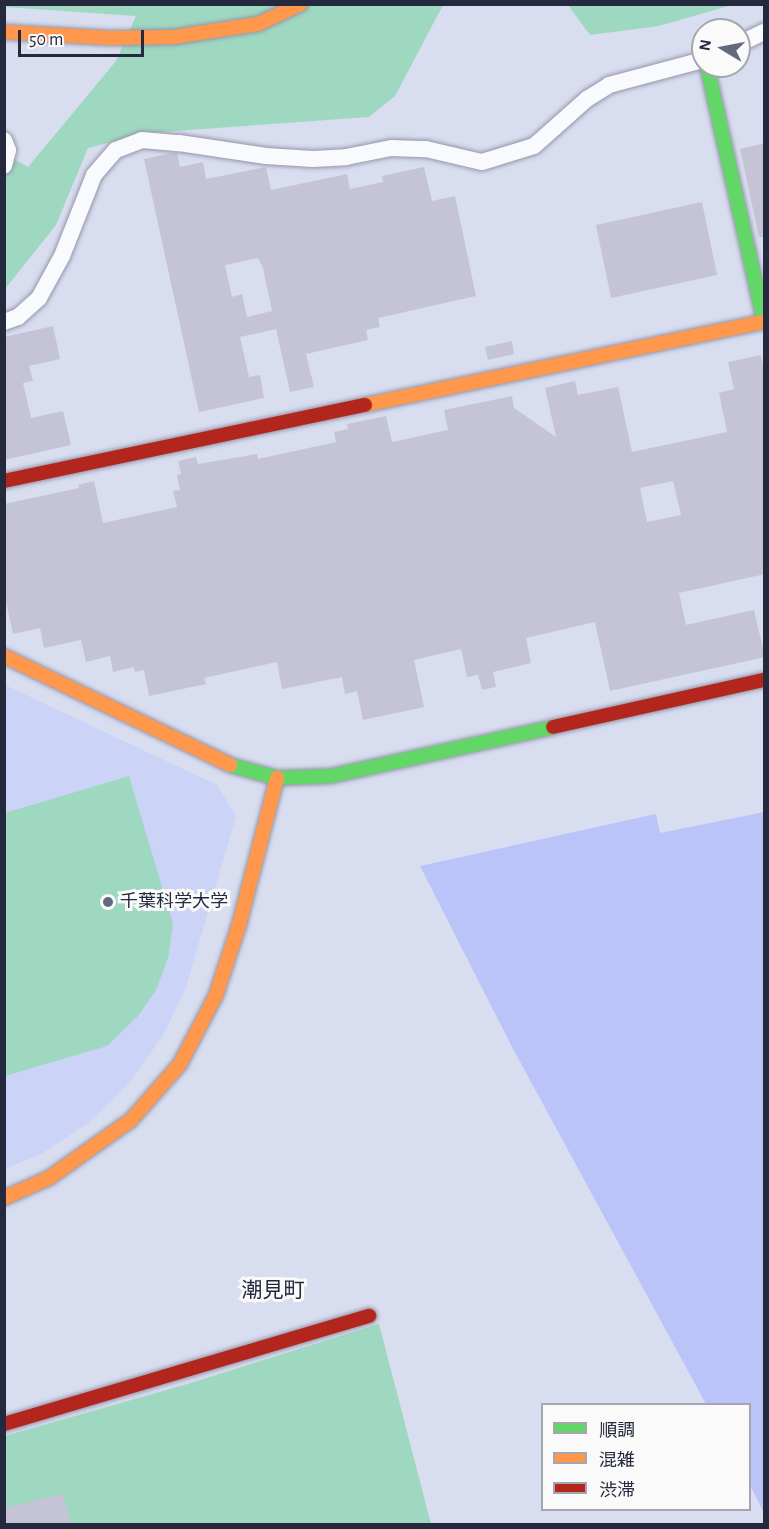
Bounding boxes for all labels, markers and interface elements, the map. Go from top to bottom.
scale bar [21,18,147,56]
north arrow [691,18,751,78]
text: 50 m [29,31,63,49]
text: N [696,38,714,52]
place label: 千葉科学大学 [120,891,228,913]
marker: 千葉科学大学 [101,895,115,909]
district label: 潮見町 [242,1278,304,1304]
legend [541,1403,751,1511]
text: 順調 [599,1422,635,1440]
text: 混雑 [599,1452,635,1470]
text: 渋滞 [599,1482,635,1500]

